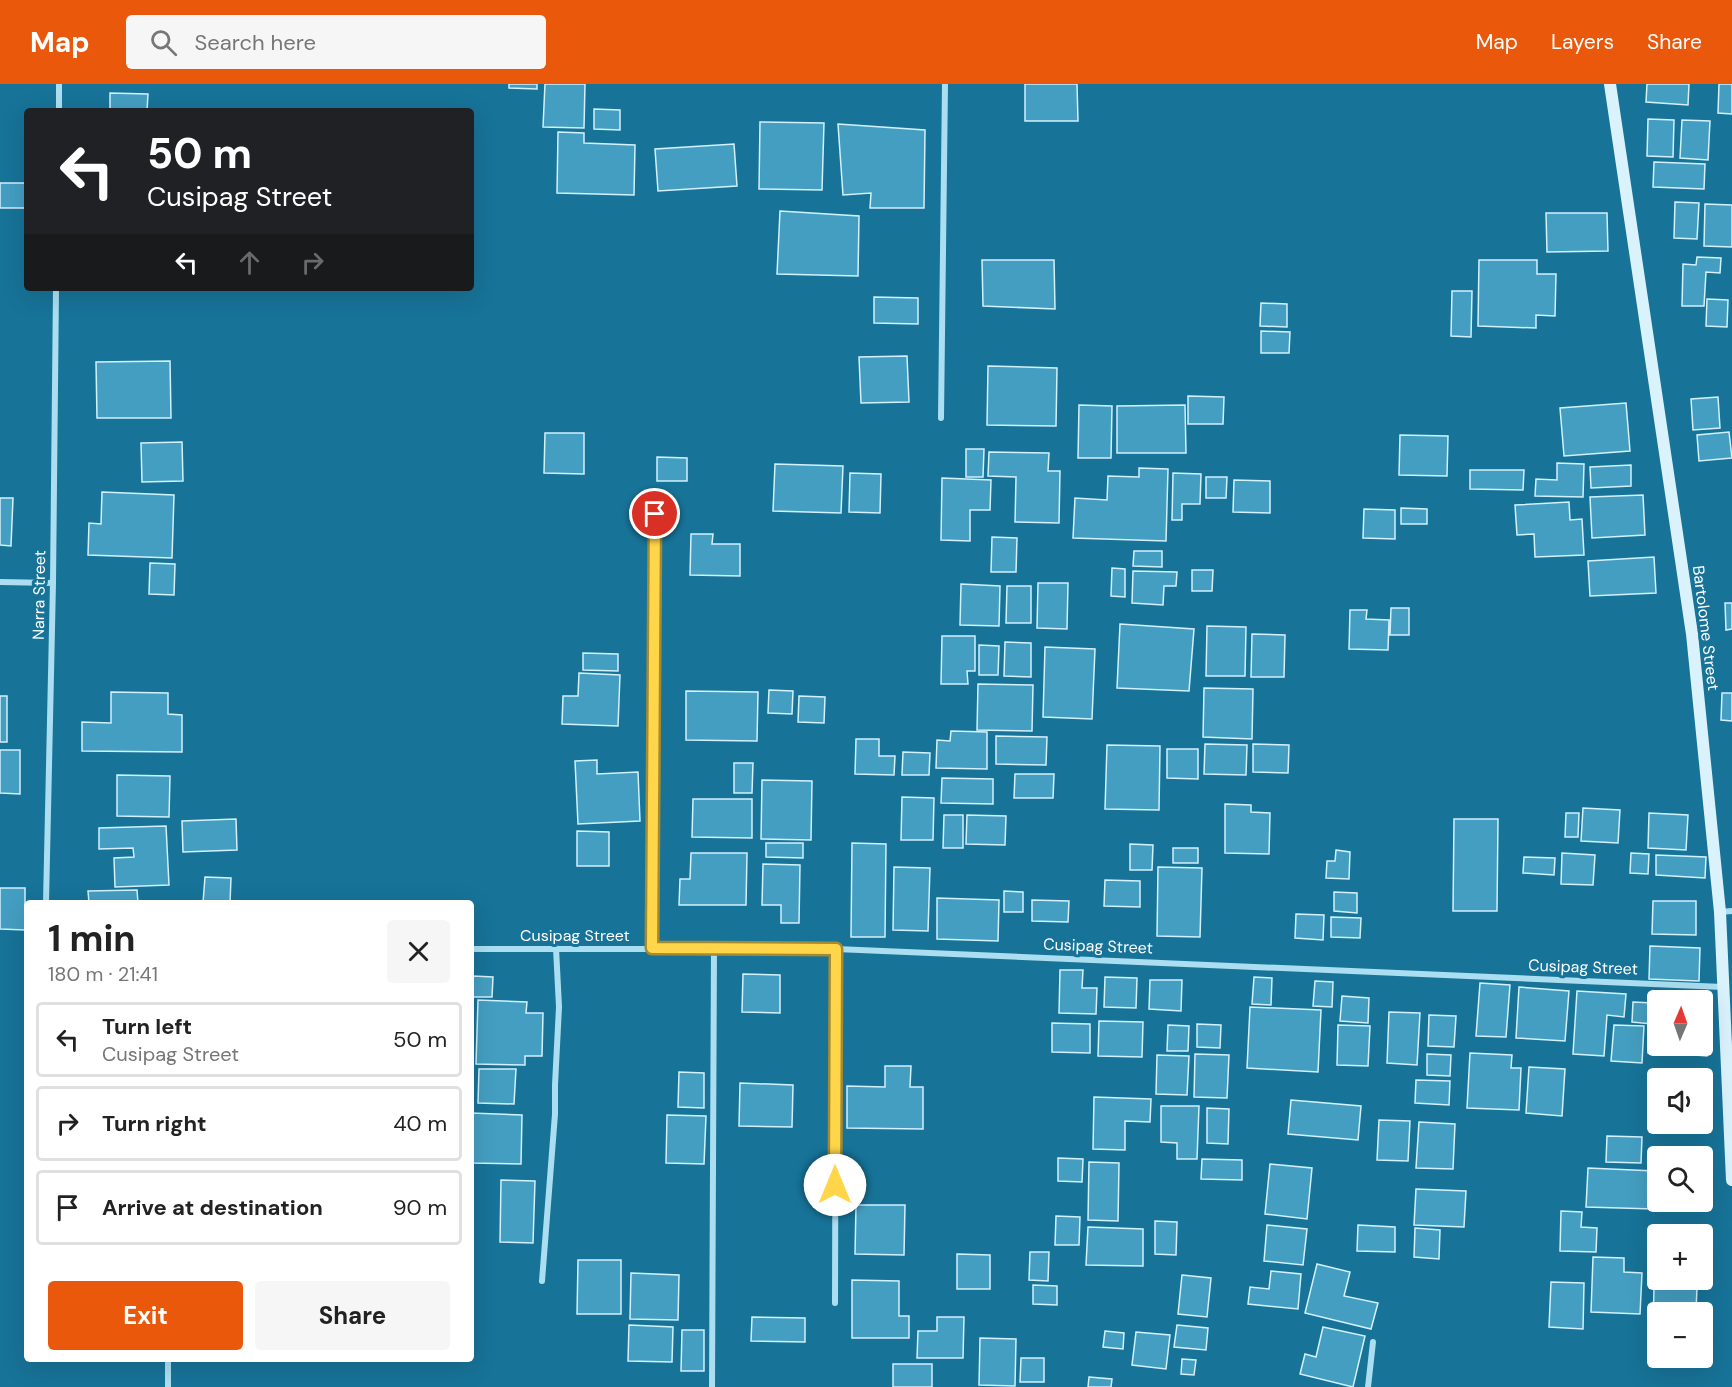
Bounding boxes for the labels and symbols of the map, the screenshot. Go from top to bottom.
pin [629,488,680,539]
street label: Narra Street [28,550,50,640]
street label: Bartolome Street [1688,564,1724,692]
street label: Cusipag Street [520,925,630,946]
street label: Cusipag Street [1043,934,1153,958]
street label: Cusipag Street [1528,955,1638,979]
north arrow [1647,990,1713,1056]
position arrow [803,1153,867,1217]

